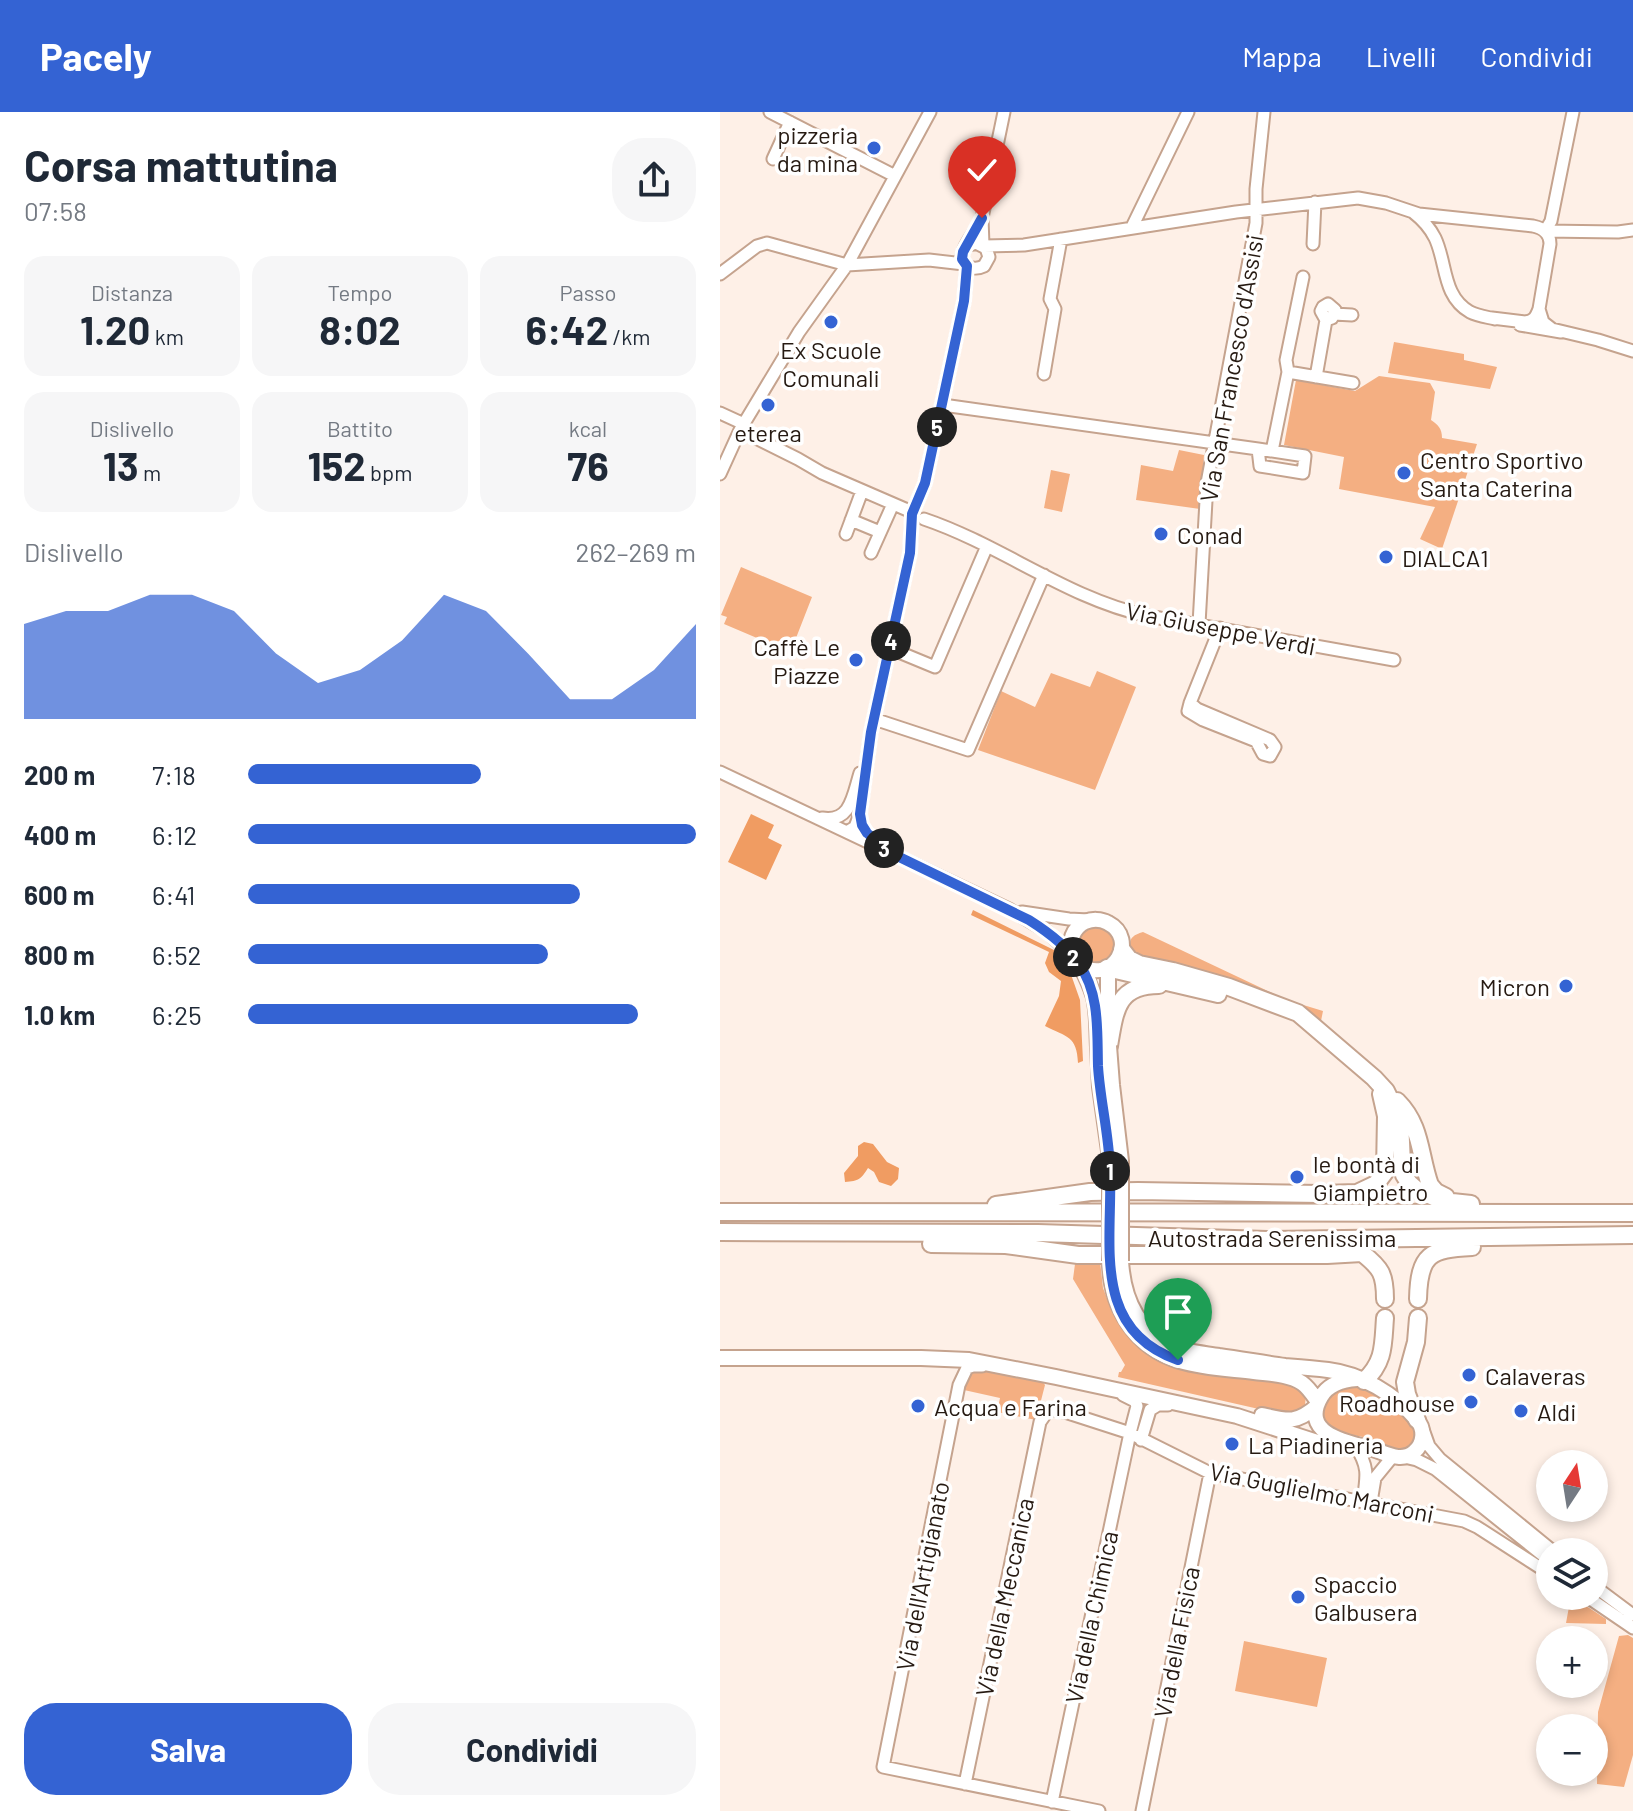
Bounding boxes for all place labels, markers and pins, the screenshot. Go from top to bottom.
place label: pizzeria da mina [777,120,858,177]
pin [948,136,1016,218]
marker: pizzeria da mina [865,139,883,157]
marker: Ex Scuole Comunali [822,313,840,331]
place label: Ex Scuole Comunali [780,335,882,392]
marker: eterea [759,396,777,414]
pin: 5 [917,407,957,447]
place label: eterea [734,418,802,447]
place label: Centro Sportivo Santa Caterina [1420,445,1584,502]
marker: Centro Sportivo Santa Caterina [1395,464,1413,482]
place label: Conad [1177,520,1243,549]
marker: Conad [1152,525,1170,543]
place label: DIALCA1 [1402,543,1489,572]
marker: DIALCA1 [1377,548,1395,566]
pin: 4 [871,621,911,661]
place label: Caffè Le Piazze [753,632,840,689]
marker: Caffè Le Piazze [847,651,865,669]
pin: 3 [864,828,904,868]
pin: 2 [1053,937,1093,977]
place label: Micron [1480,972,1550,1001]
marker: Micron [1557,977,1575,995]
place label: le bontà di Giampietro [1313,1149,1428,1206]
pin: 1 [1090,1151,1130,1191]
marker: le bontà di Giampietro [1288,1168,1306,1186]
pin [1144,1278,1212,1360]
place label: Calaveras [1485,1361,1586,1390]
marker: Calaveras [1460,1366,1478,1384]
place label: Roadhouse [1339,1388,1455,1417]
place label: Acqua e Farina [934,1392,1087,1421]
marker: Roadhouse [1462,1393,1480,1411]
marker: Acqua e Farina [909,1397,927,1415]
place label: Aldi [1537,1397,1576,1426]
marker: Aldi [1512,1402,1530,1420]
place label: La Piadineria [1248,1430,1383,1459]
marker: La Piadineria [1223,1435,1241,1453]
place label: Spaccio Galbusera [1314,1569,1418,1626]
marker: Spaccio Galbusera [1289,1588,1307,1606]

